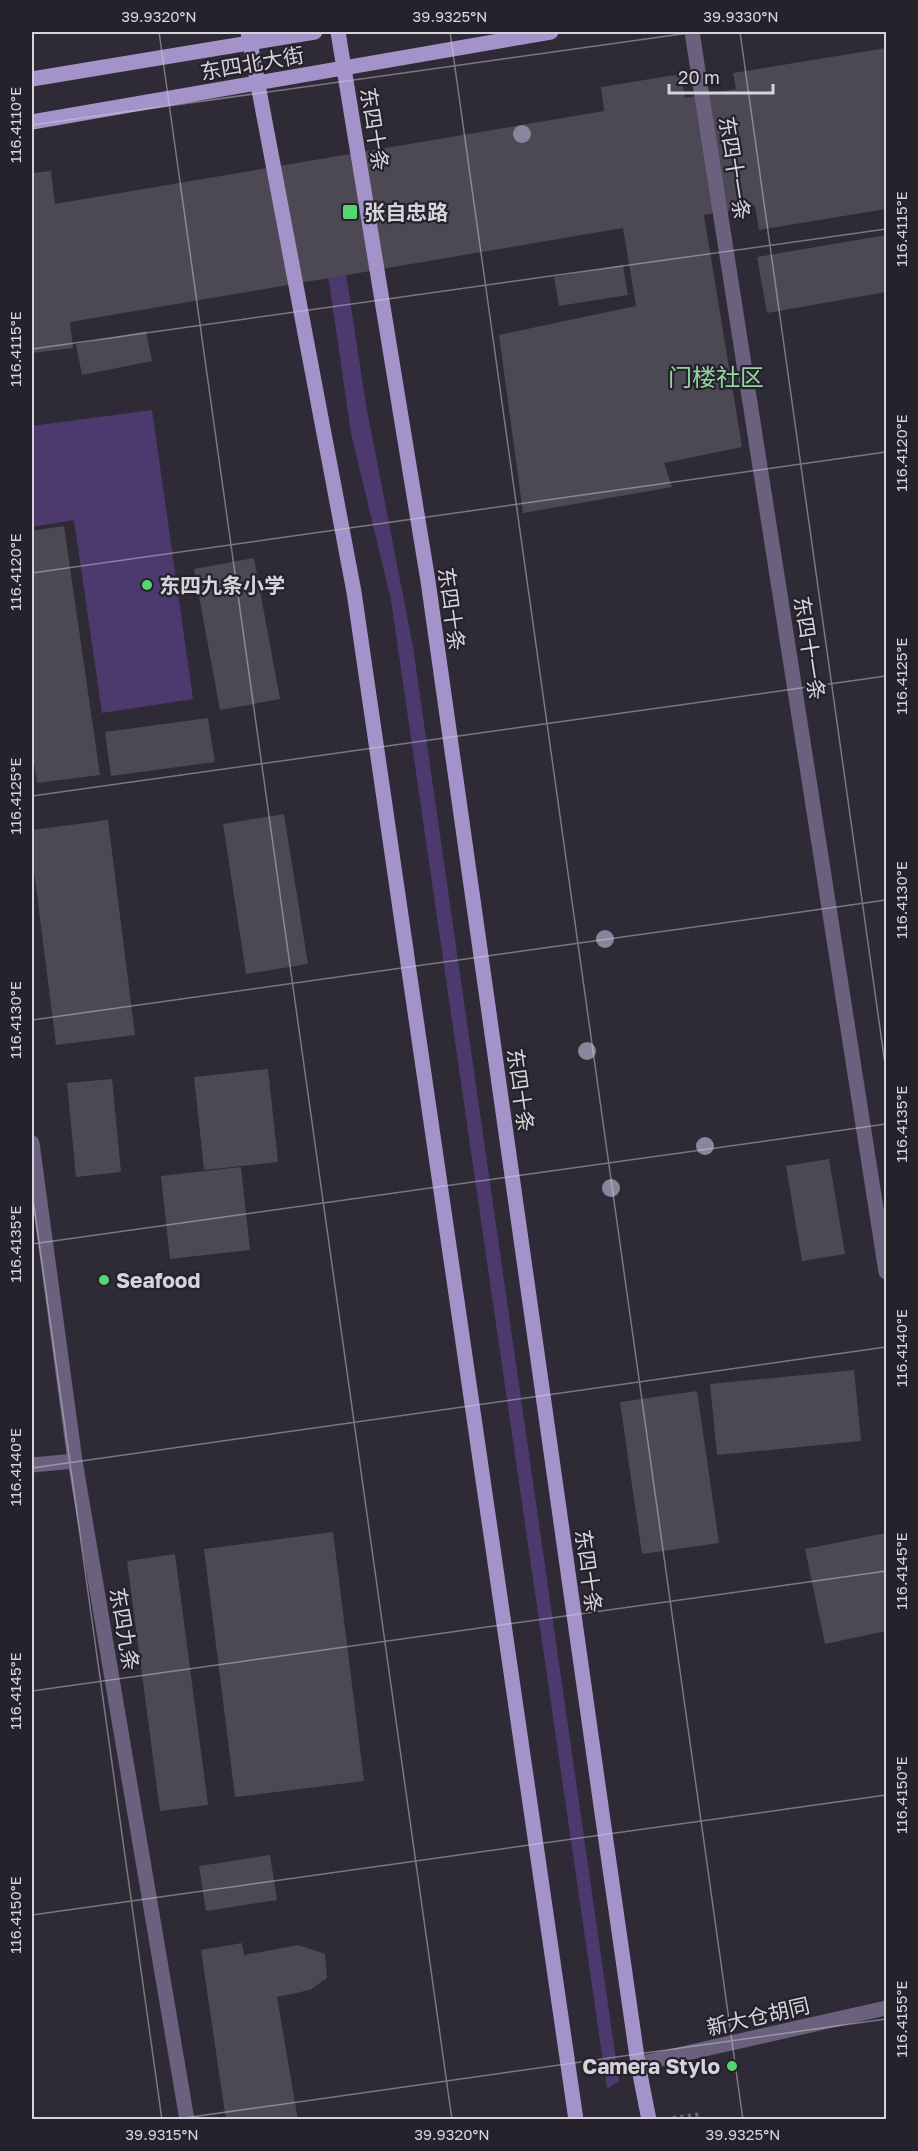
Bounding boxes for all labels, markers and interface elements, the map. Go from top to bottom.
text: 39.9320°N [121,7,197,25]
text: 39.9325°N [413,7,487,25]
text: 39.9330°N [703,7,779,25]
street label: 东四北大街 [198,41,306,85]
scale bar [669,57,772,95]
text: 20 m [678,66,720,88]
street label: 东四十条 [356,85,394,173]
text: 116.4110°E [6,87,24,163]
street label: 东四十一条 [714,114,756,222]
text: 116.4115°E [892,191,910,267]
place label: 张自忠路 [364,199,448,225]
marker: 张自忠路 [341,203,359,221]
text: 116.4115°E [6,311,24,387]
district label: 门楼社区 [668,362,764,391]
text: 116.4120°E [892,414,910,492]
text: 116.4120°E [6,533,24,611]
street label: 东四十条 [433,566,471,652]
place label: 东四九条小学 [159,572,285,598]
marker: 东四九条小学 [140,578,154,592]
street label: 东四十一条 [789,594,831,702]
text: 116.4125°E [892,638,910,714]
text: 116.4125°E [6,758,24,834]
text: 116.4130°E [892,861,910,939]
text: 116.4130°E [6,981,24,1059]
street label: 东四十条 [502,1047,540,1133]
text: 116.4135°E [892,1085,910,1163]
text: 116.4135°E [6,1205,24,1283]
place label: Seafood [116,1267,200,1293]
marker: Seafood [97,1273,111,1287]
text: 116.4140°E [892,1309,910,1387]
text: 116.4140°E [6,1428,24,1506]
street label: 东四十条 [570,1528,608,1614]
text: 116.4145°E [892,1532,910,1610]
street label: 东四九条 [105,1585,145,1673]
text: 116.4145°E [6,1652,24,1730]
text: 116.4150°E [892,1756,910,1834]
text: 116.4150°E [6,1876,24,1954]
text: 116.4155°E [892,1981,910,2057]
street label: 新大仓胡同 [704,1992,812,2040]
place label: Camera Stylo [582,2053,720,2079]
marker: Camera Stylo [725,2059,739,2073]
text: 39.9315°N [125,2125,199,2143]
text: 39.9320°N [414,2125,490,2143]
text: 39.9325°N [706,2125,780,2143]

